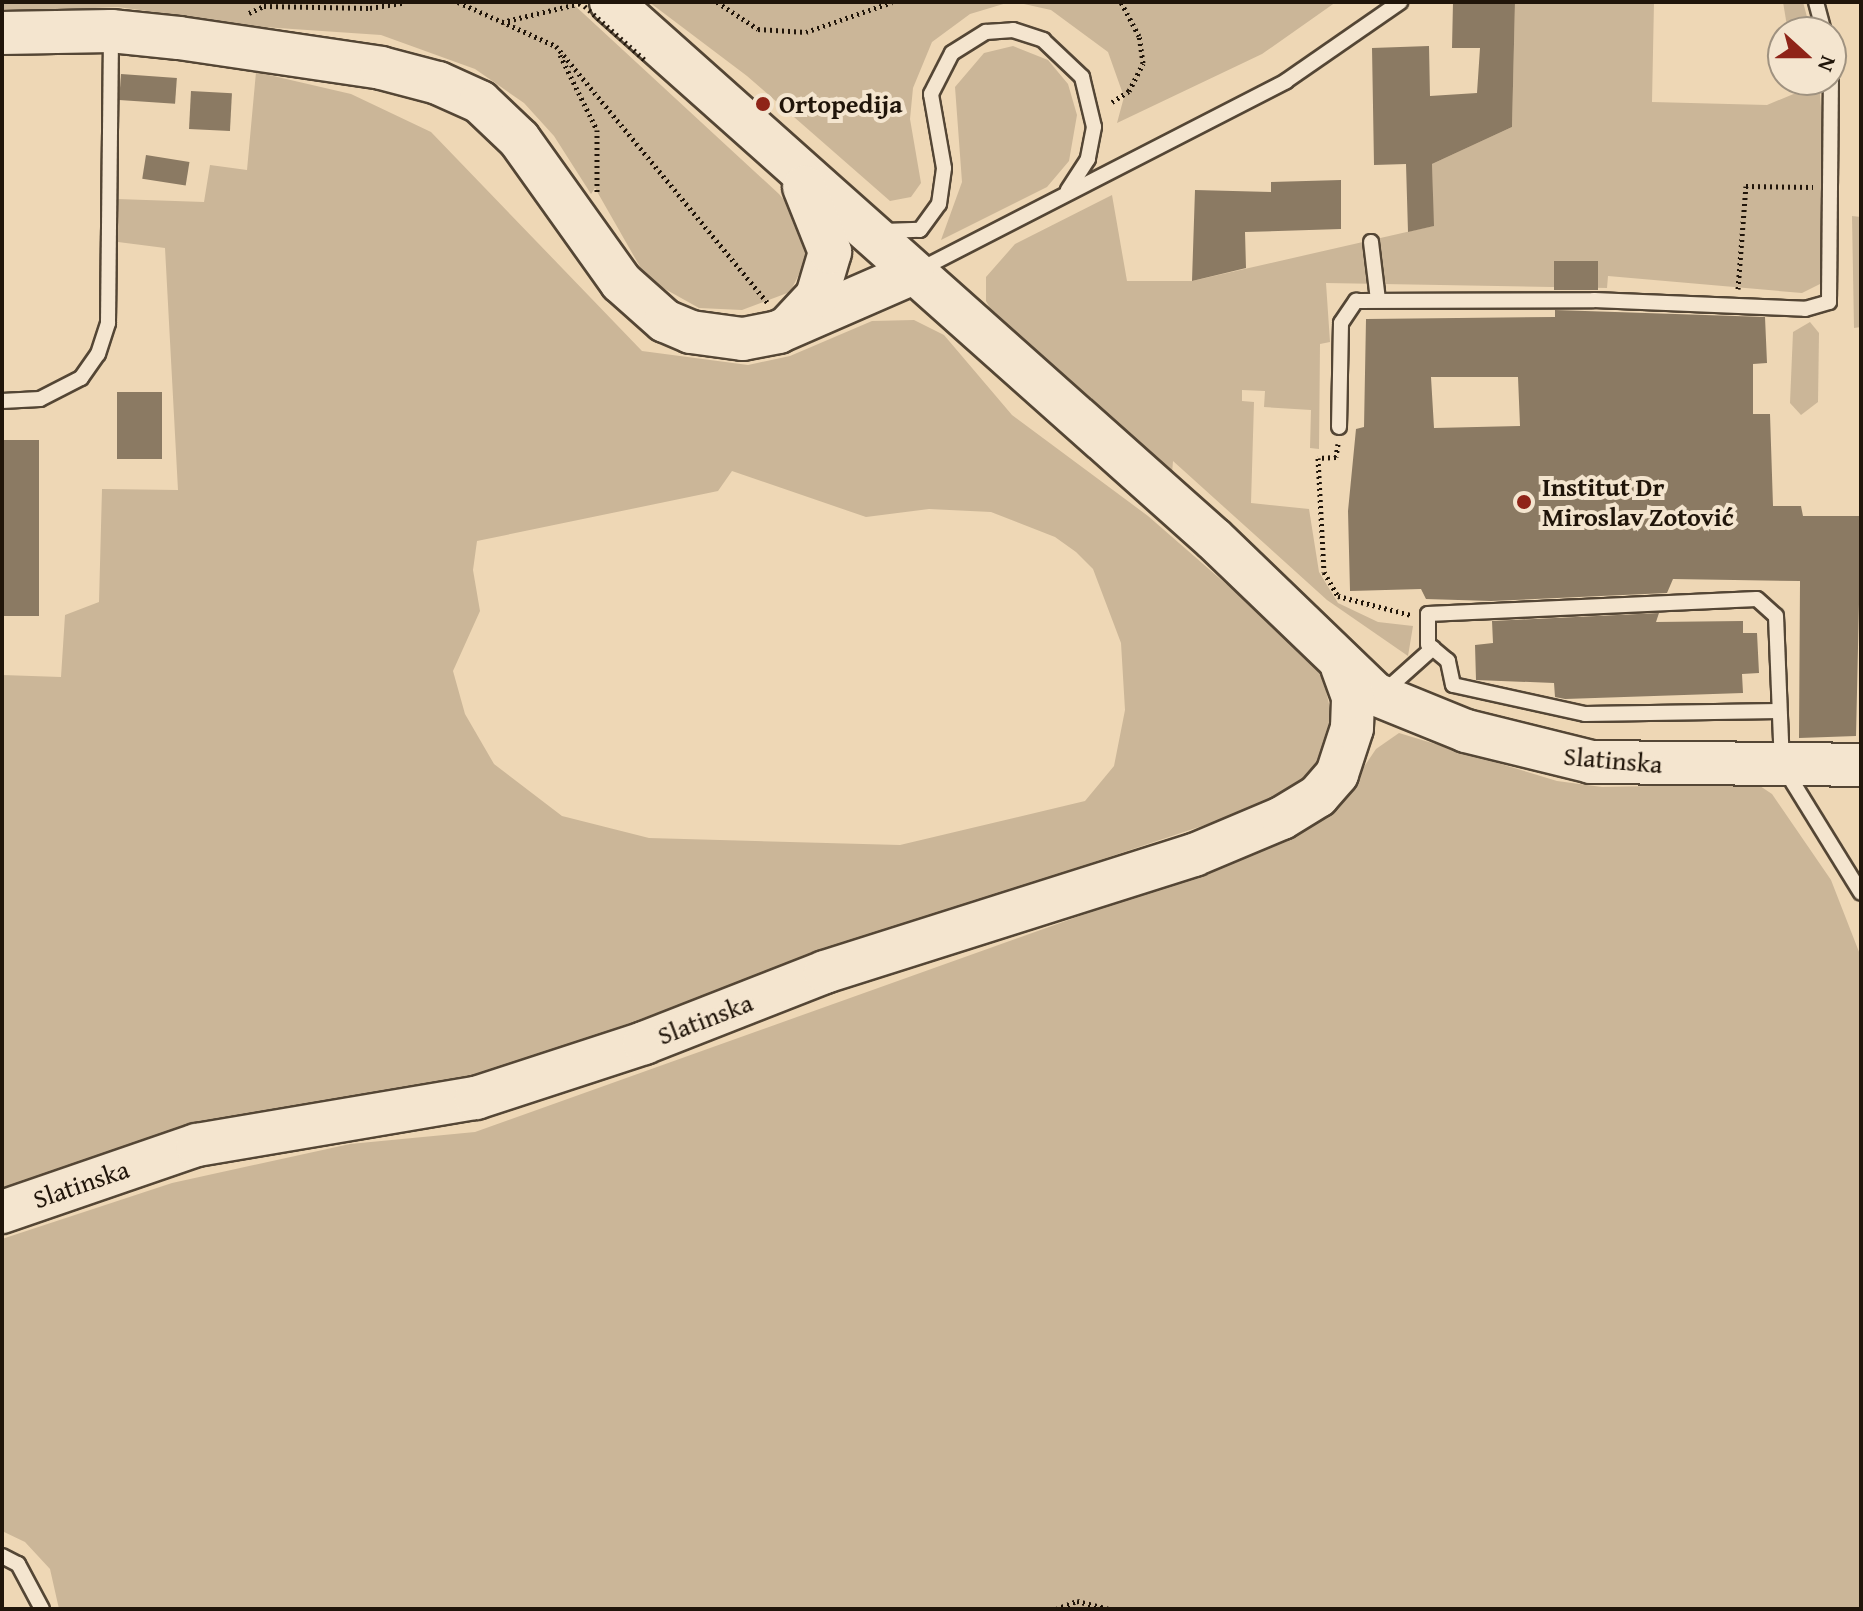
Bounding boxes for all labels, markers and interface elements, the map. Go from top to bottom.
north arrow [1767,16,1847,96]
text: N [1810,51,1845,76]
place label: Ortopedija [779,88,903,120]
marker: Ortopedija [754,95,772,113]
place label: Institut Dr Miroslav Zotović [1542,471,1734,532]
marker: Institut Dr Miroslav Zotović [1513,491,1535,513]
street label: Slatinska [1562,740,1664,780]
street label: Slatinska [653,987,757,1051]
street label: Slatinska [29,1153,133,1215]

